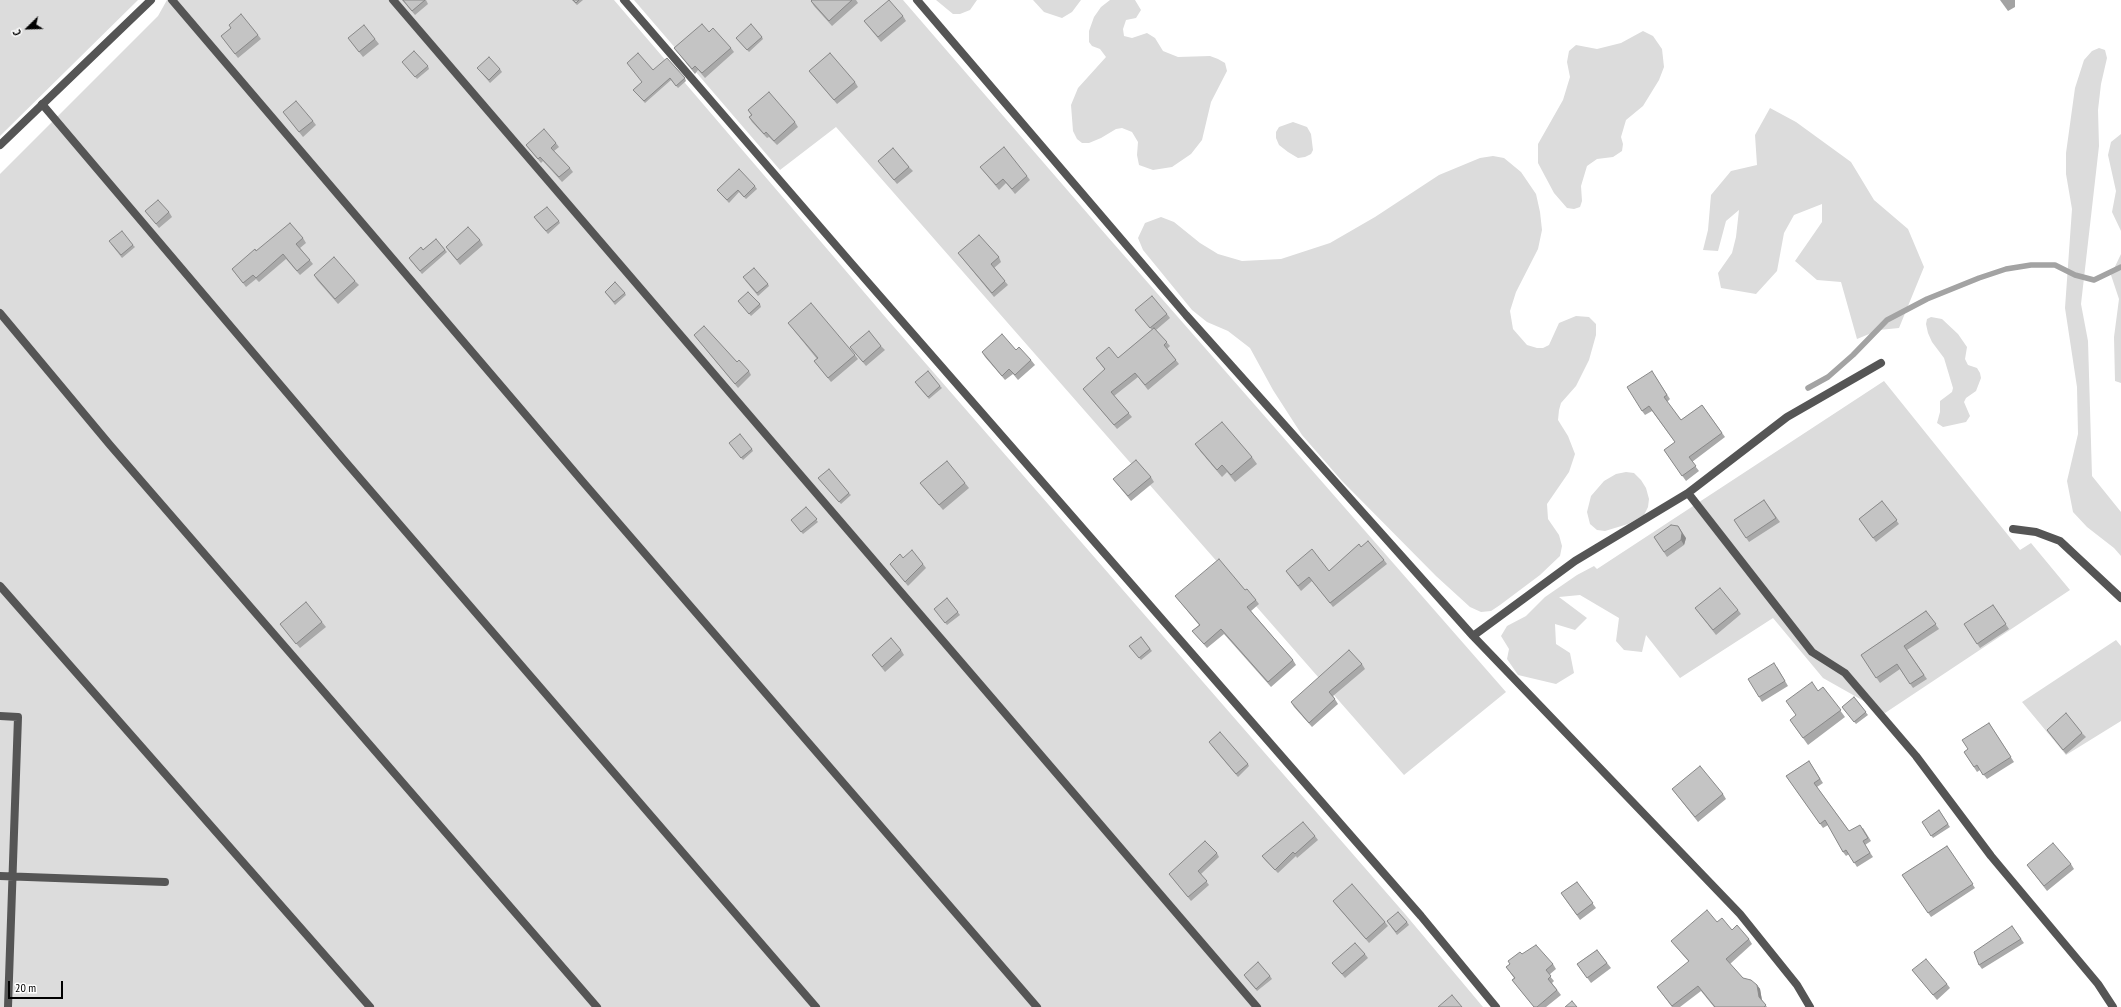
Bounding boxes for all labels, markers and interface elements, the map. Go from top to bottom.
north arrow [8,8,48,48]
text: С [10,28,24,38]
scale bar [10,973,65,999]
text: 20 m [15,980,36,995]

